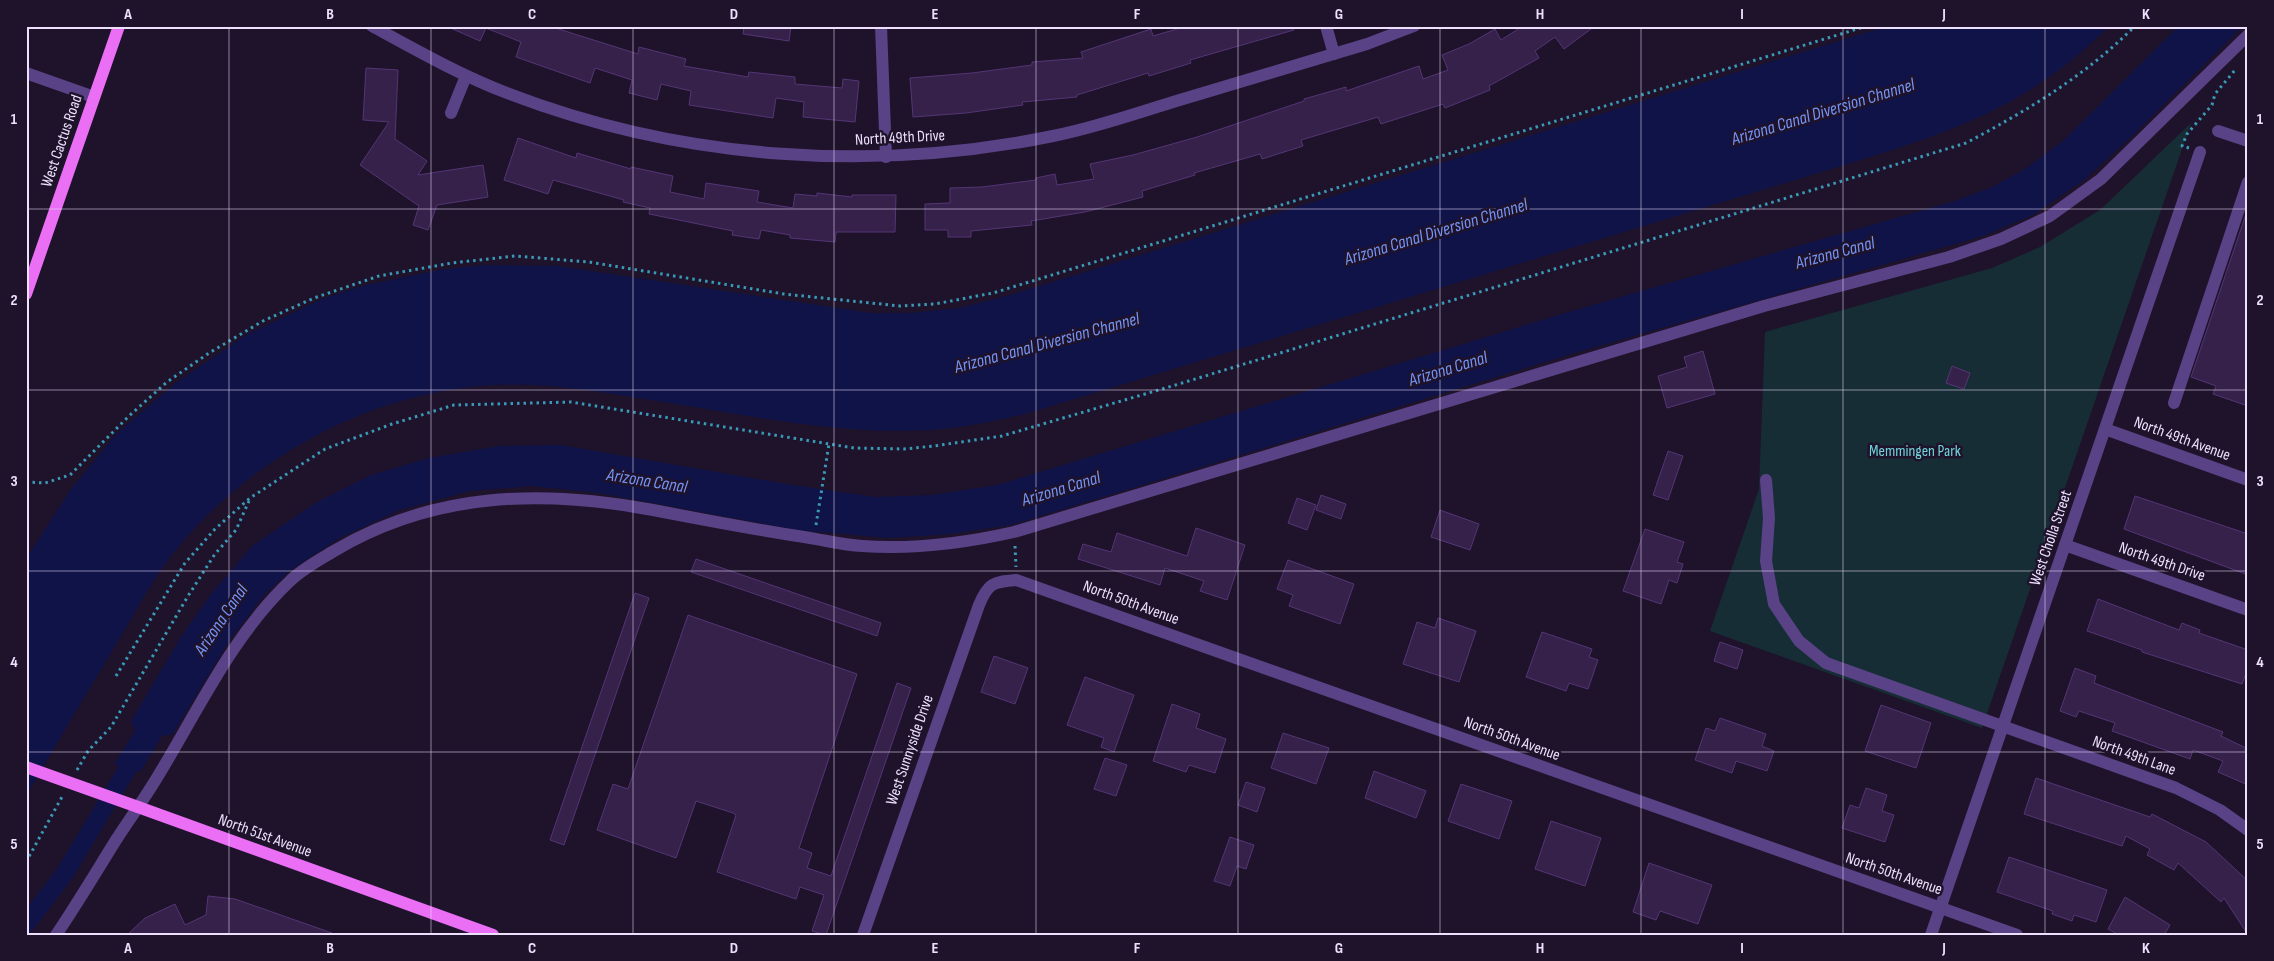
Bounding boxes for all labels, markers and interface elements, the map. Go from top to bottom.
text: A [123,5,132,24]
text: B [326,5,334,24]
text: C [528,5,536,24]
text: D [730,5,738,24]
text: E [932,5,939,24]
text: F [1134,5,1141,24]
text: G [1335,5,1343,24]
text: H [1536,5,1544,24]
text: I [1740,5,1744,24]
text: J [1941,5,1946,24]
text: K [2142,5,2150,24]
water label: Arizona Canal Diversion Channel [1728,74,1918,150]
street label: West Cactus Road [37,92,87,190]
text: 1 [11,110,18,129]
text: 1 [2257,110,2264,129]
street label: North 49th Drive [855,126,945,150]
water label: Arizona Canal Diversion Channel [1341,194,1531,270]
water label: Arizona Canal [1792,232,1878,274]
text: 2 [10,291,18,310]
text: 2 [2256,291,2264,310]
water label: Arizona Canal Diversion Channel [951,308,1142,378]
water label: Arizona Canal [1405,347,1491,391]
street label: North 49th Avenue [2131,413,2233,465]
park label: Memmingen Park [1869,442,1961,461]
water label: Arizona Canal [604,464,689,498]
water label: Arizona Canal [1018,467,1104,511]
text: 3 [10,472,18,491]
text: 3 [2256,472,2264,491]
street label: West Cholla Street [2026,488,2076,588]
street label: North 49th Drive [2116,538,2208,586]
street label: North 50th Avenue [1080,577,1182,629]
water label: Arizona Canal [189,580,253,660]
text: 4 [10,653,18,672]
text: 4 [2256,653,2264,672]
street label: West Sunnyside Drive [882,692,938,808]
street label: North 50th Avenue [1461,713,1563,765]
street label: North 49th Lane [2090,732,2178,780]
street label: North 51st Avenue [216,810,314,862]
text: 5 [10,835,18,854]
text: 5 [2256,835,2264,854]
street label: North 50th Avenue [1843,849,1945,899]
text: A [123,939,132,958]
text: B [326,939,334,958]
text: C [528,939,536,958]
text: D [730,939,738,958]
text: E [932,939,939,958]
text: F [1134,939,1141,958]
text: G [1335,939,1343,958]
text: H [1536,939,1544,958]
text: I [1740,939,1744,958]
text: J [1941,939,1946,958]
text: K [2142,939,2150,958]

